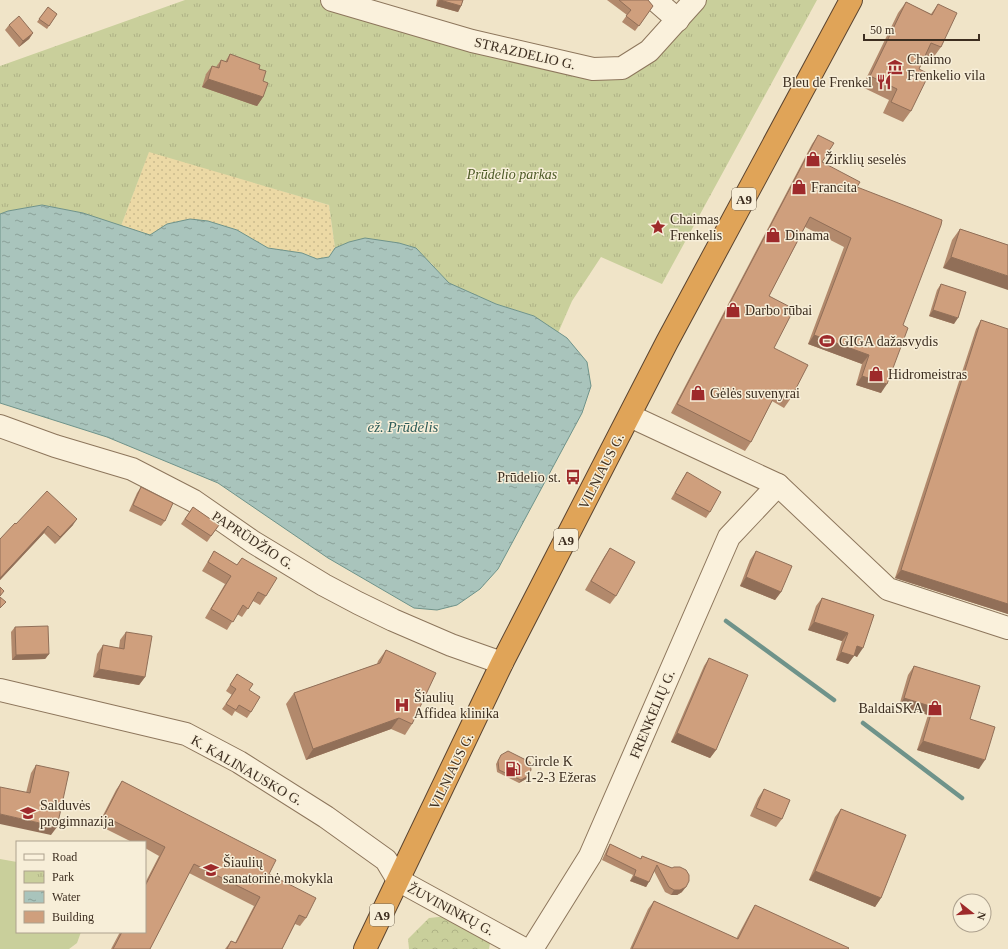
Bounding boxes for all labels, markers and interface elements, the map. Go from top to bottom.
scale bar [864,16,979,42]
text: 50 m [870,23,895,37]
street label: STRAZDELIO G. [473,35,577,72]
place label: Chaimo Frenkelio vila [907,52,986,83]
museum icon: Chaimo Frenkelio vila [886,58,904,76]
restaurant icon: Bleu de Frenkel [875,73,893,91]
place label: Bleu de Frenkel [783,75,872,90]
shop icon: Žirklių seselės [804,150,822,168]
place label: Žirklių seselės [825,151,906,167]
park label: Prūdelio parkas [466,167,558,182]
shop icon: Francita [790,178,808,196]
place label: Francita [811,180,858,195]
road number: A9 [732,188,756,210]
place label: Chaimas Frenkelis [670,212,722,243]
place icon: Chaimas Frenkelis [649,218,667,236]
shop icon: Dinama [764,226,782,244]
place label: Dinama [785,228,830,243]
shop icon: Darbo rūbai [724,301,742,319]
place label: Darbo rūbai [745,303,812,318]
sports icon: GIGA dažasvydis [818,332,836,350]
place label: GIGA dažasvydis [839,334,938,349]
shop icon: Hidromeistras [867,365,885,383]
place label: Hidromeistras [888,367,967,382]
shop icon: Gėlės suvenyrai [689,384,707,402]
place label: Gėlės suvenyrai [710,386,800,401]
water label: ež. Prūdelis [368,419,439,435]
street label: VILNIAUS G. [576,431,627,512]
bus stop icon: Prūdelio st. [564,468,582,486]
place label: Prūdelio st. [497,470,561,485]
street label: PAPRŪDŽIO G. [209,508,297,572]
road number: A9 [554,529,578,551]
street label: FRENKELIŲ G. [627,668,678,761]
place label: Šiaulių Affidea klinika [414,689,500,721]
hospital icon: Šiaulių Affidea klinika [393,696,411,714]
shop icon: BaldaiSKA [926,699,944,717]
place label: BaldaiSKA [858,701,924,716]
street label: VILNIAUS G. [426,731,476,812]
street label: K. KALINAUSKO G. [188,732,305,808]
place label: Circle K 1-2-3 Ežeras [525,754,596,785]
fuel station icon: Circle K 1-2-3 Ežeras [504,760,522,778]
place label: Salduvės progimnazija [40,798,115,829]
school or university icon: Salduvės progimnazija [19,804,37,822]
legend [16,841,146,933]
text: Road [52,850,77,864]
place label: Šiaulių sanatorinė mokykla [223,854,334,886]
school or university icon: Šiaulių sanatorinė mokykla [202,861,220,879]
text: Park [52,870,74,884]
street label: ŽUVININKŲ G. [405,879,497,939]
text: Water [52,890,80,904]
north arrow [952,893,992,933]
road number: A9 [370,904,394,926]
text: Building [52,910,94,924]
text: N [975,910,988,922]

